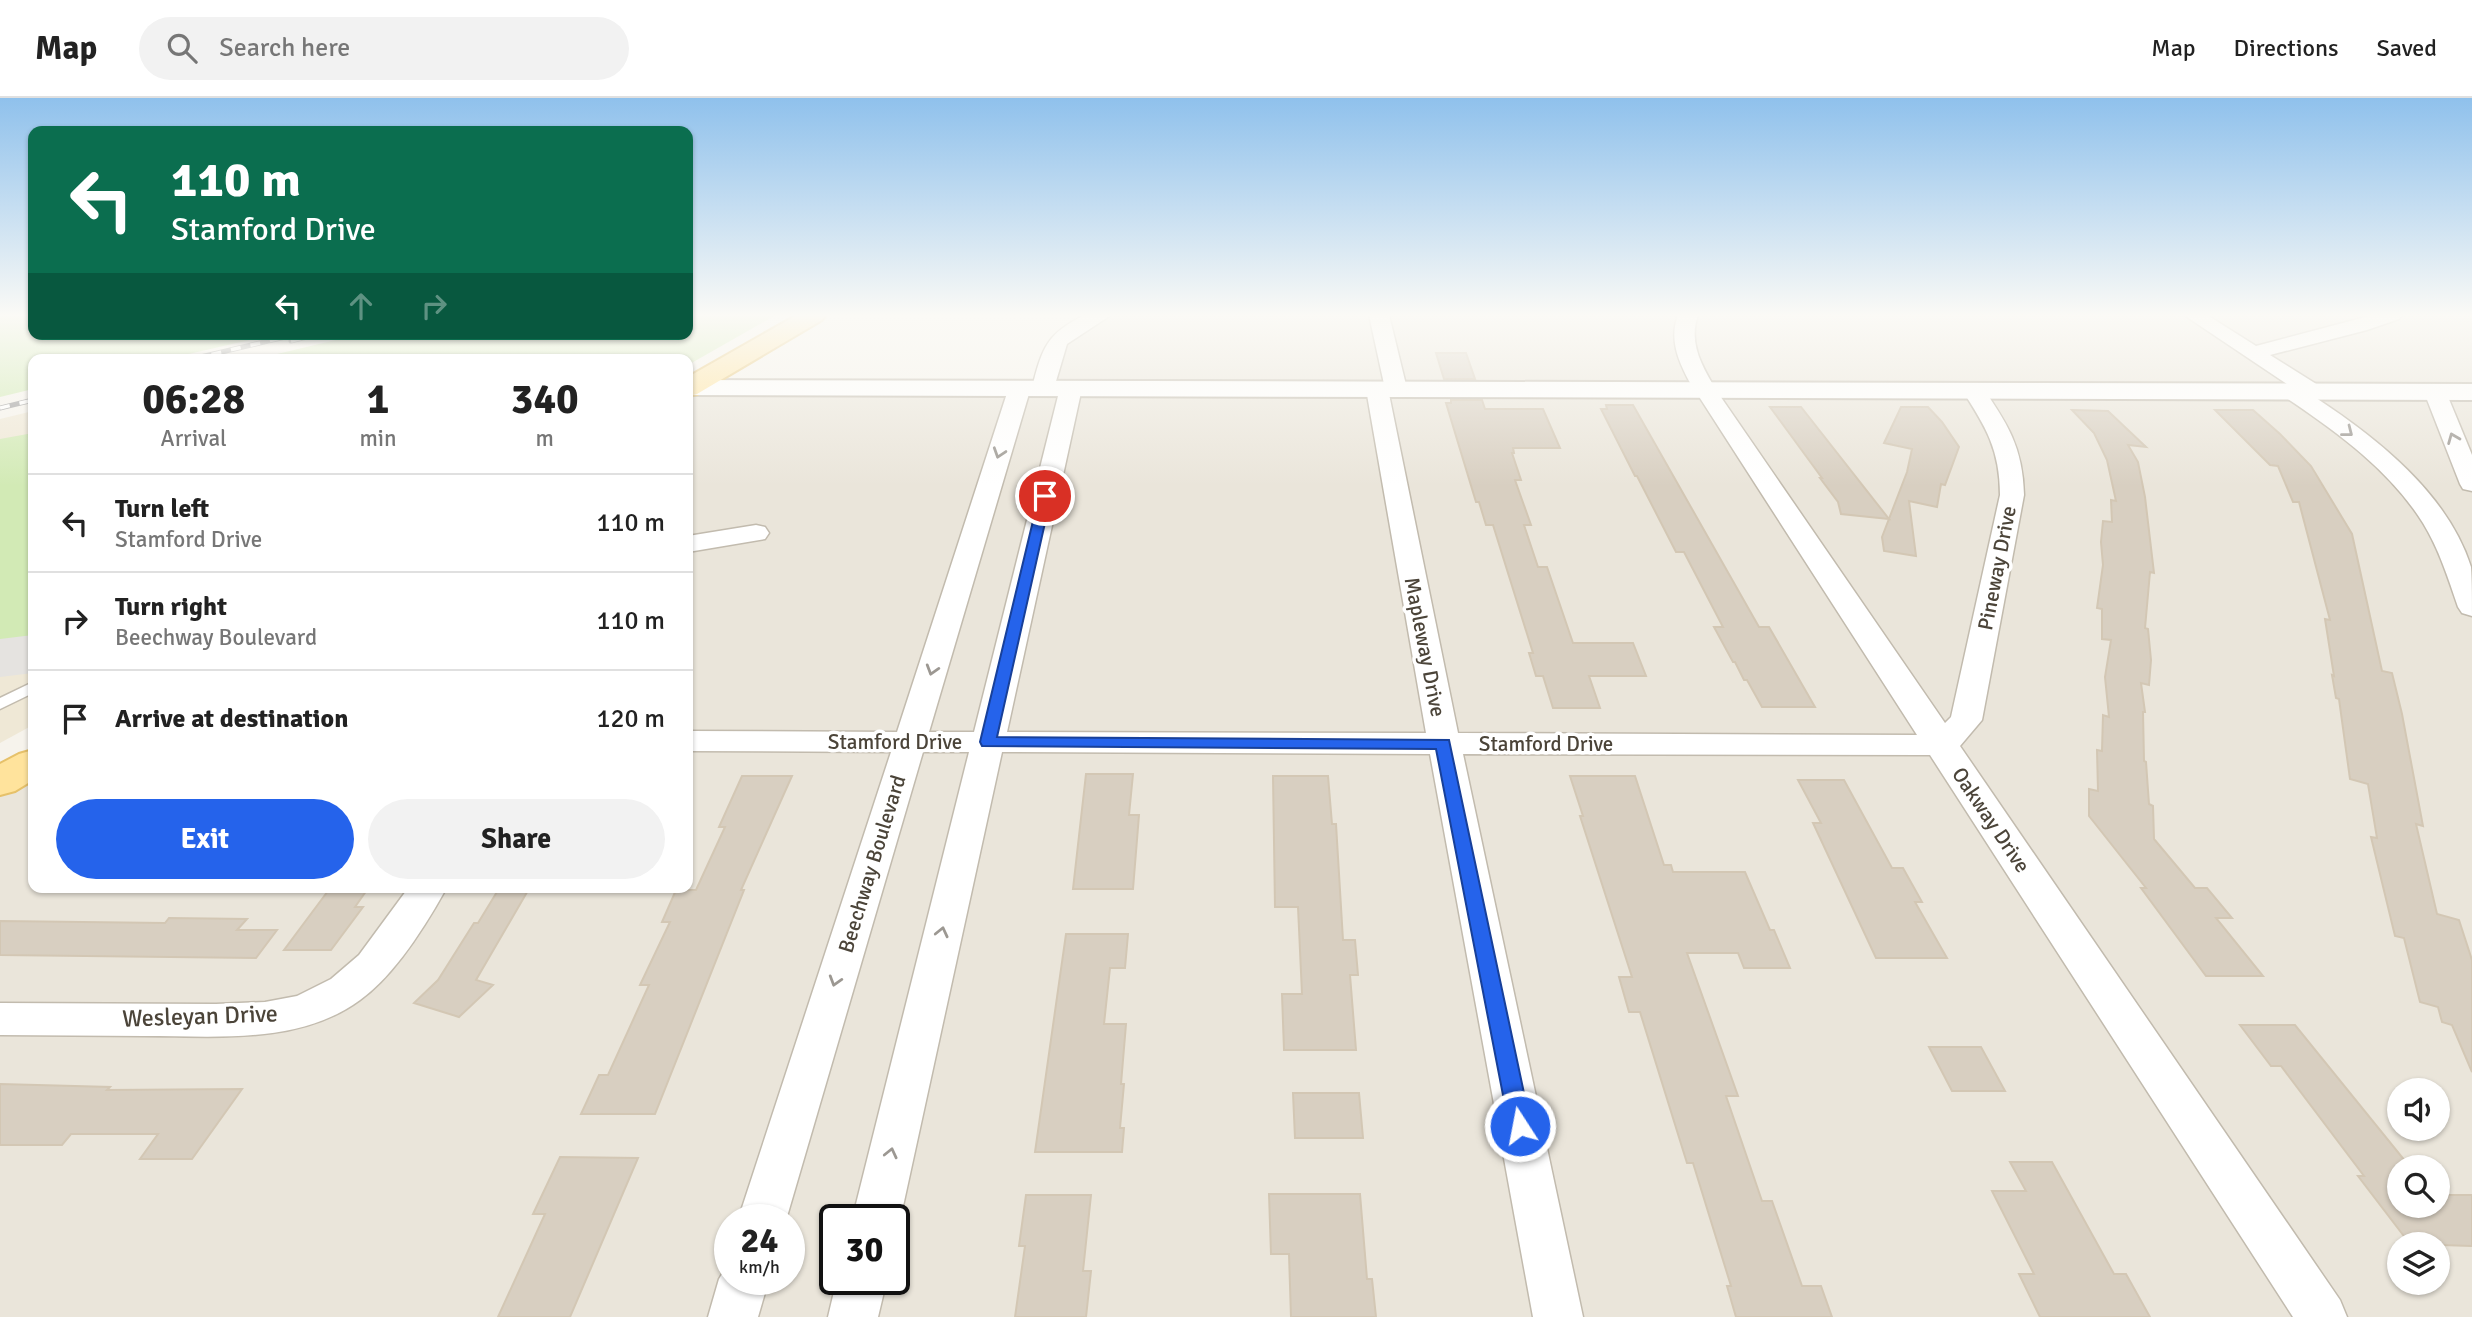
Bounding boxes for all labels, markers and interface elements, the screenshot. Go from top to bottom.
search box [139,17,629,80]
text: Map [35,28,97,69]
icon: search [163,29,201,67]
text: Search here [219,32,350,64]
text: Map [2151,33,2196,63]
text: Directions [2234,33,2339,63]
text: Saved [2377,33,2437,63]
text: 110 m [171,150,301,210]
icon: left [56,154,147,245]
text: Stamford Drive [171,210,376,249]
icon: left [269,287,307,325]
icon: ahead [342,287,380,325]
icon: right [415,287,453,325]
text: 06:28 [142,374,245,425]
text: 1 [367,374,389,425]
text: 340 [511,374,579,425]
one-way arrow [2341,423,2353,436]
text: Arrival [161,424,227,453]
text: min [359,424,397,453]
text: m [536,424,554,453]
one-way arrow [2448,433,2462,445]
one-way arrow [993,446,1007,458]
pin [1015,466,1075,526]
icon: arrive [1026,477,1064,515]
text: Turn left [115,493,209,525]
icon: left [56,504,94,542]
street label: Pineway Drive [1972,504,2022,632]
text: 110 m [596,507,665,539]
text: Stamford Drive [115,525,262,554]
street label: Mapleway Drive [1399,575,1451,719]
text: Turn right [115,591,227,623]
icon: right [56,602,94,640]
text: 110 m [596,605,665,637]
text: Beechway Boulevard [115,623,317,652]
one-way arrow [926,664,941,676]
icon: arrive [56,700,94,738]
text: Arrive at destination [115,703,348,735]
text: 120 m [596,703,665,735]
street label: Stamford Drive [828,729,962,755]
street label: Stamford Drive [1479,731,1613,757]
street label: Oakway Drive [1946,762,2036,878]
street label: Beechway Boulevard [833,772,911,956]
button: Exit [56,799,354,879]
button: Share [368,799,665,879]
one-way arrow [934,926,948,938]
one-way arrow [829,974,844,986]
street label: Wesleyan Drive [122,998,278,1034]
map controls [2387,1078,2450,1295]
button: sound [2387,1078,2450,1141]
position arrow [1483,1089,1557,1163]
one-way arrow [883,1147,897,1159]
button: search [2387,1155,2450,1218]
speed limit sign: 30 [819,1204,910,1295]
text: 24 [741,1219,778,1262]
button: layers [2387,1232,2450,1295]
text: km/h [739,1256,780,1278]

